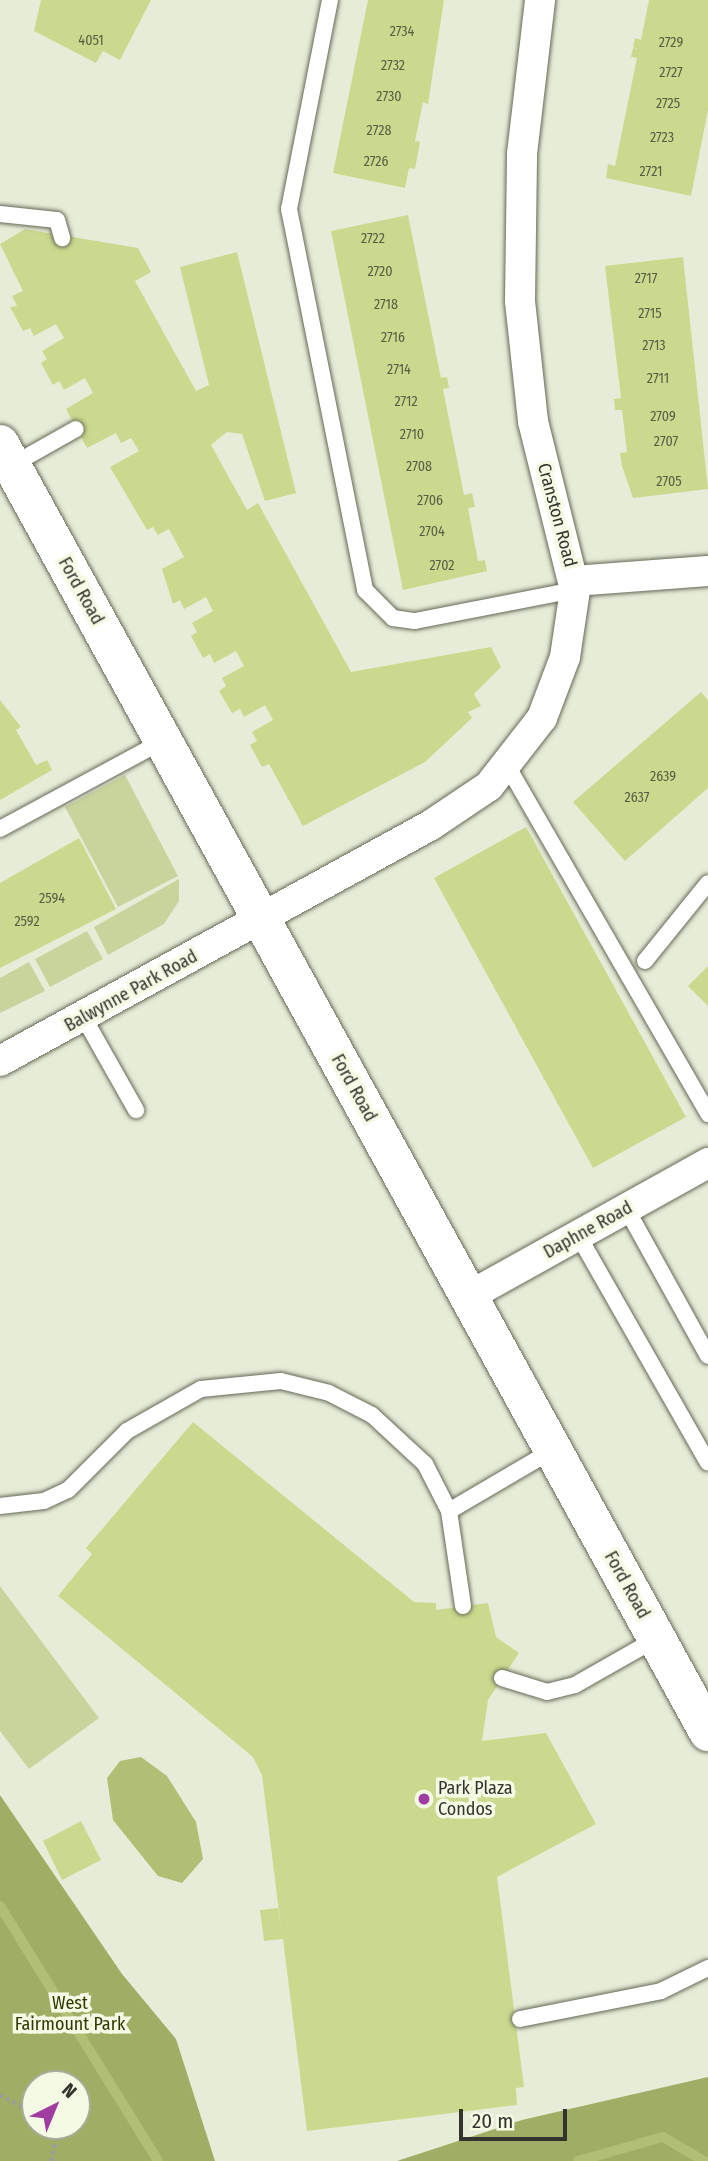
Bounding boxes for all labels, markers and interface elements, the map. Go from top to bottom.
house number: 2734 [390,24,414,40]
house number: 4051 [78,33,104,49]
house number: 2729 [659,35,683,51]
house number: 2732 [381,58,405,74]
house number: 2727 [659,65,683,81]
house number: 2730 [376,89,402,105]
house number: 2725 [656,96,680,112]
house number: 2728 [367,123,391,139]
house number: 2723 [650,130,674,146]
house number: 2726 [364,154,388,170]
house number: 2721 [640,164,662,180]
house number: 2722 [361,231,385,247]
house number: 2720 [367,264,393,280]
house number: 2717 [635,271,657,287]
house number: 2718 [374,297,398,313]
house number: 2715 [638,306,662,322]
house number: 2716 [381,330,405,346]
house number: 2713 [642,338,666,354]
house number: 2714 [387,362,411,378]
house number: 2711 [647,371,669,387]
house number: 2712 [394,394,418,410]
house number: 2709 [650,409,676,425]
house number: 2710 [400,427,424,443]
house number: 2707 [654,434,678,450]
house number: 2708 [406,459,432,475]
street label: Cranston Road [533,461,581,569]
house number: 2705 [656,474,682,490]
house number: 2706 [417,493,443,509]
house number: 2704 [419,524,445,540]
street label: Ford Road [54,554,108,628]
house number: 2702 [430,558,454,574]
house number: 2639 [650,769,676,785]
house number: 2637 [625,790,649,806]
house number: 2594 [39,891,65,907]
house number: 2592 [14,914,40,930]
street label: Balwynne Park Road [61,946,201,1036]
street label: Ford Road [327,1051,381,1125]
street label: Daphne Road [540,1197,636,1263]
street label: Ford Road [600,1548,654,1622]
place label: Park Plaza Condos [438,1778,513,1820]
marker: Park Plaza Condos [416,1791,432,1807]
park label: West Fairmount Park [15,1993,125,2036]
north arrow [21,2070,91,2140]
text: N [57,2078,81,2103]
scale bar [463,2094,572,2138]
text: 20 m [472,2108,513,2134]

